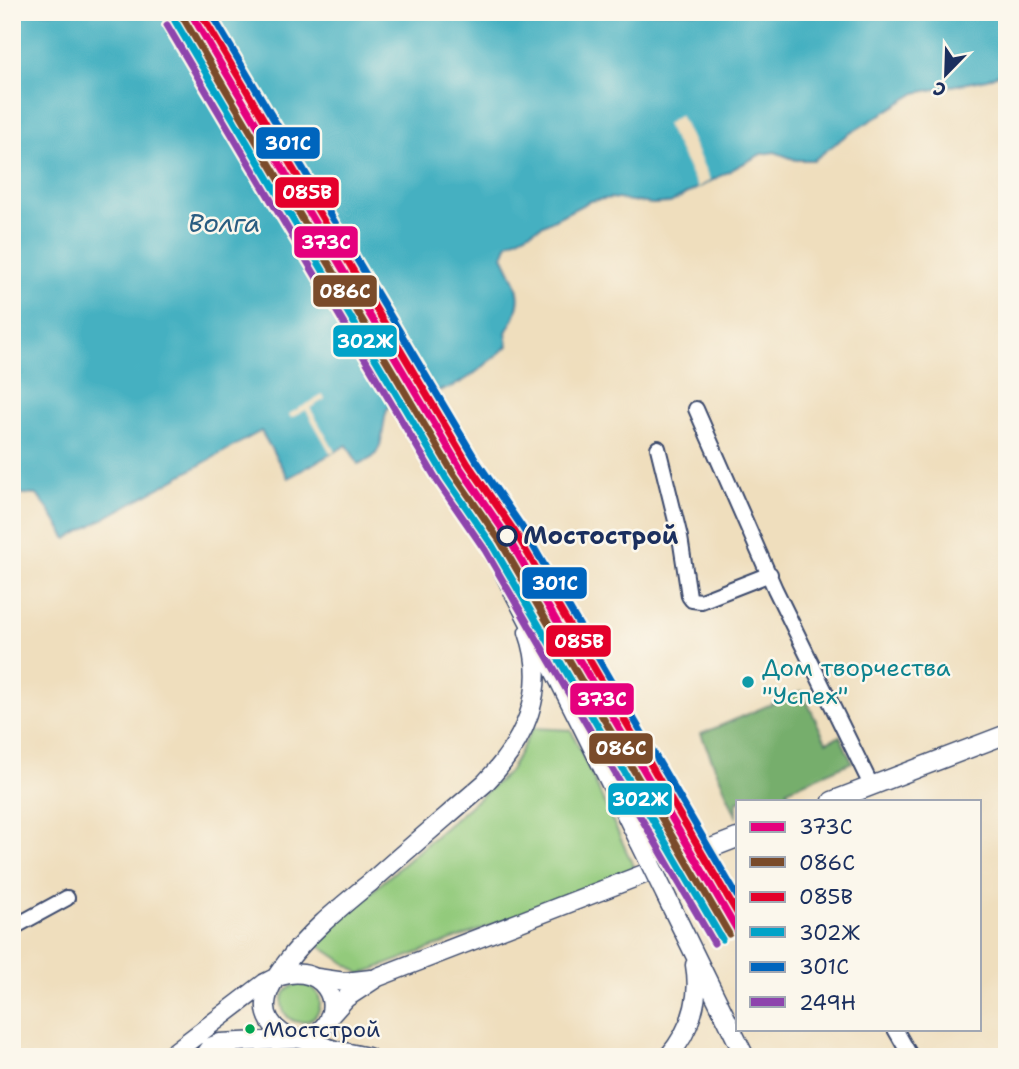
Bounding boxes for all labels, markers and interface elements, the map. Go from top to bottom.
north arrow [911,38,981,108]
text: С [929,75,950,103]
line badge: 301С [255,126,321,160]
text: 301С [265,131,311,156]
line badge: 085В [274,176,340,209]
text: 085В [282,180,332,205]
water label: Волга [188,205,260,240]
line badge: 373C [293,225,359,259]
text: 373C [301,230,351,255]
line badge: 086С [312,274,378,308]
text: 086С [319,279,371,304]
line badge: 302Ж [332,324,398,358]
text: 302Ж [337,329,394,354]
place label: Мостострой [523,520,679,552]
marker: Мостострой [497,526,517,546]
line badge: 301С [521,566,588,600]
text: 301С [532,571,578,596]
line badge: 085В [545,624,612,658]
text: 085В [554,629,604,654]
place label: Дом творчества "Успех" [762,652,951,712]
marker: Дом творчества "Успех" [740,674,756,690]
line badge: 373C [569,682,635,716]
text: 373C [577,687,627,712]
line badge: 086С [588,732,654,765]
text: 086С [595,736,647,761]
line badge: 302Ж [607,782,673,816]
text: 302Ж [612,787,669,812]
legend [736,800,981,1030]
text: 373C [799,813,853,841]
text: 086С [799,849,855,877]
text: 085В [799,883,853,911]
text: 302Ж [799,919,860,947]
text: 301С [799,953,849,981]
text: 249Н [799,989,856,1017]
place label: Мостстрой [263,1015,380,1044]
marker: Мостстрой [243,1022,257,1036]

